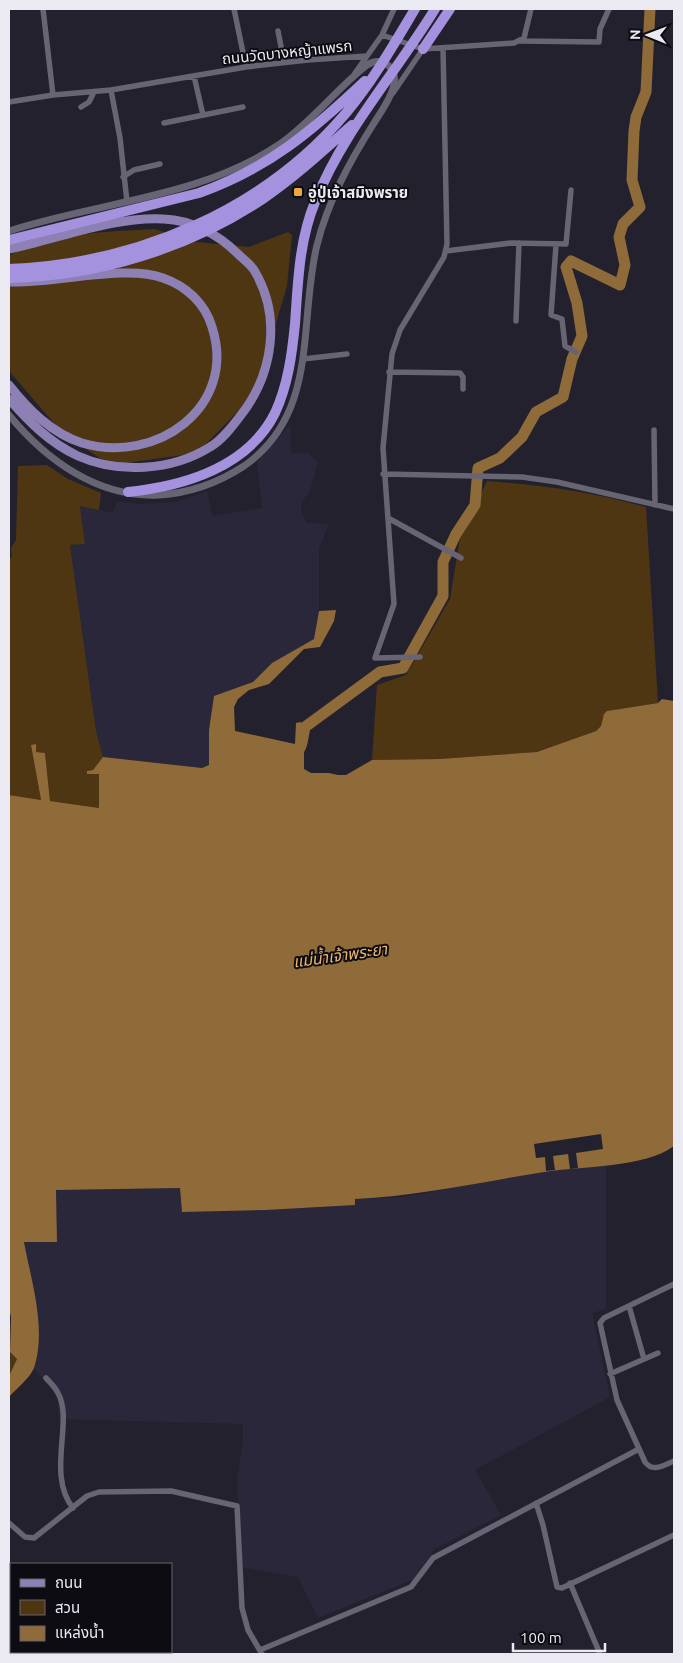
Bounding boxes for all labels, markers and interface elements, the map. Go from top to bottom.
north arrow [623,10,673,60]
text: N [627,29,643,40]
street label: ถนนวัดบางหญ้าแพรก [221,37,353,67]
place label: อู่ปู่เจ้าสมิงพราย [308,184,408,203]
marker: อู่ปู่เจ้าสมิงพราย [292,186,304,198]
water label: แม่น้ำเจ้าพระยา [292,937,390,971]
legend [10,1563,172,1653]
text: ถนน [55,1574,82,1591]
text: สวน [55,1599,80,1616]
scale bar [513,1620,606,1652]
text: แหล่งน้ำ [55,1622,104,1641]
text: 100 m [520,1629,562,1646]

